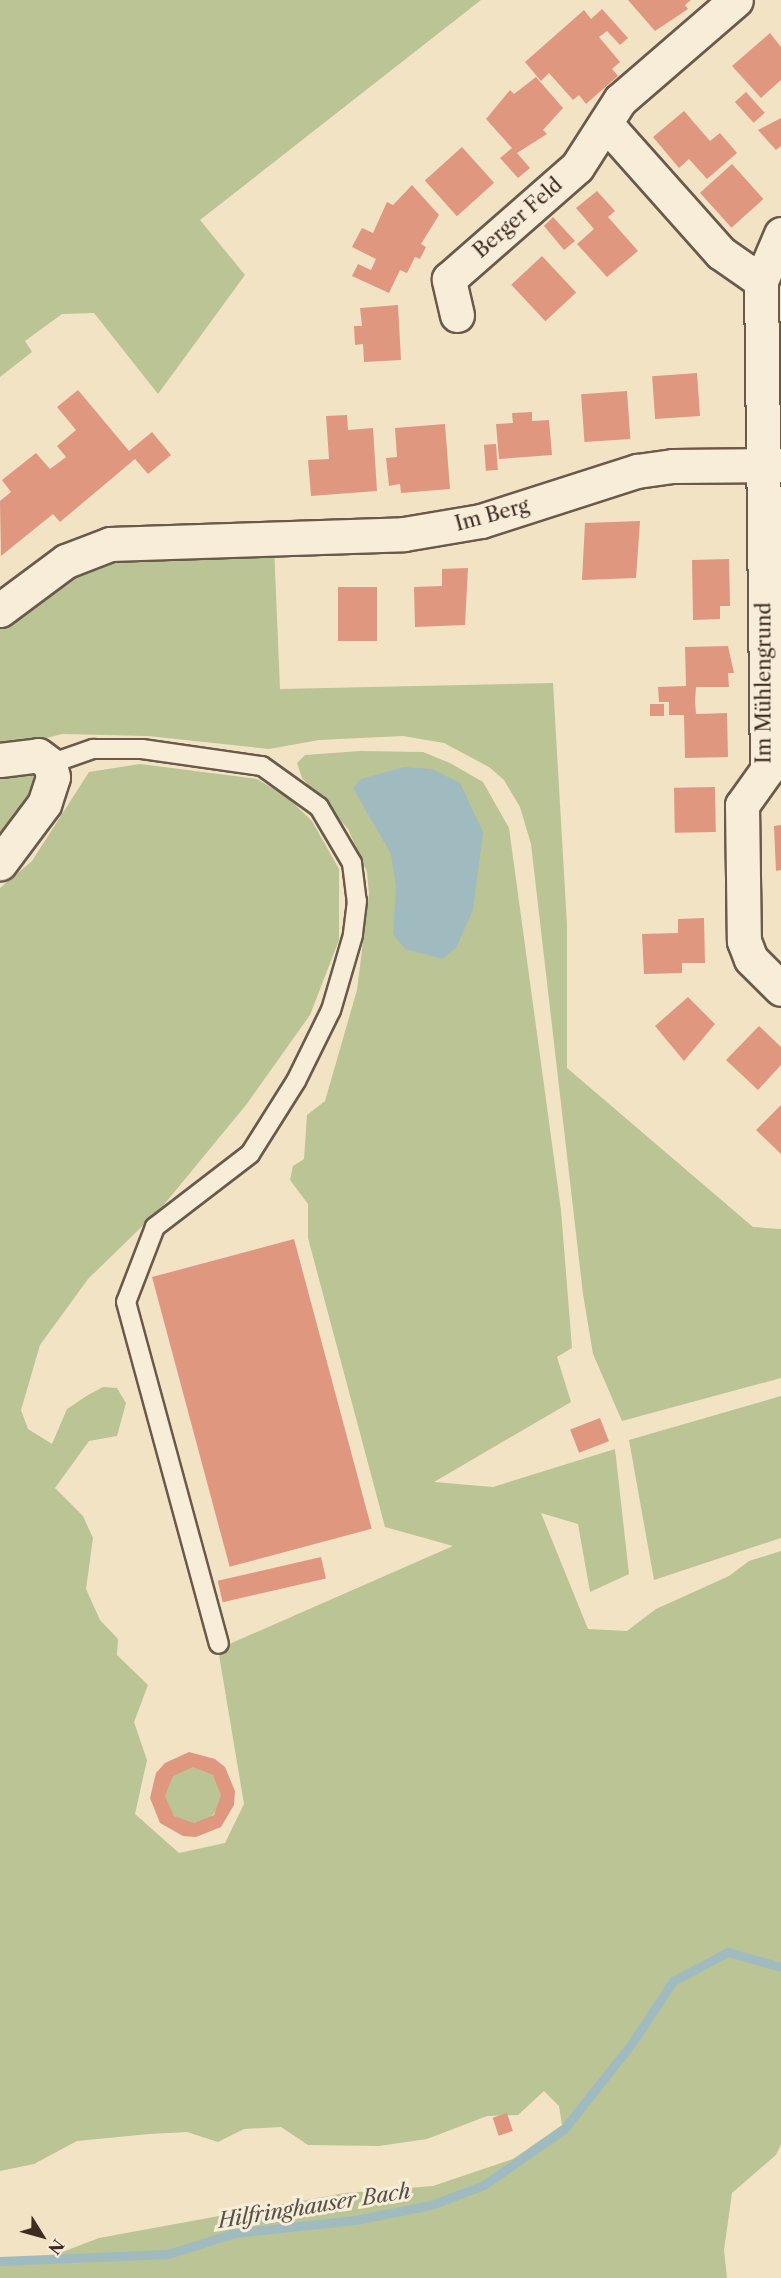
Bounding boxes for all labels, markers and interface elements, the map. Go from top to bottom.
street label: Berger Feld [468,173,568,263]
street label: Im Berg [452,494,532,536]
street label: Im Mühlengrund [752,602,776,764]
water label: Hilfringhauser Bach [216,2178,412,2234]
north arrow [12,2206,72,2266]
text: N [44,2235,69,2258]

